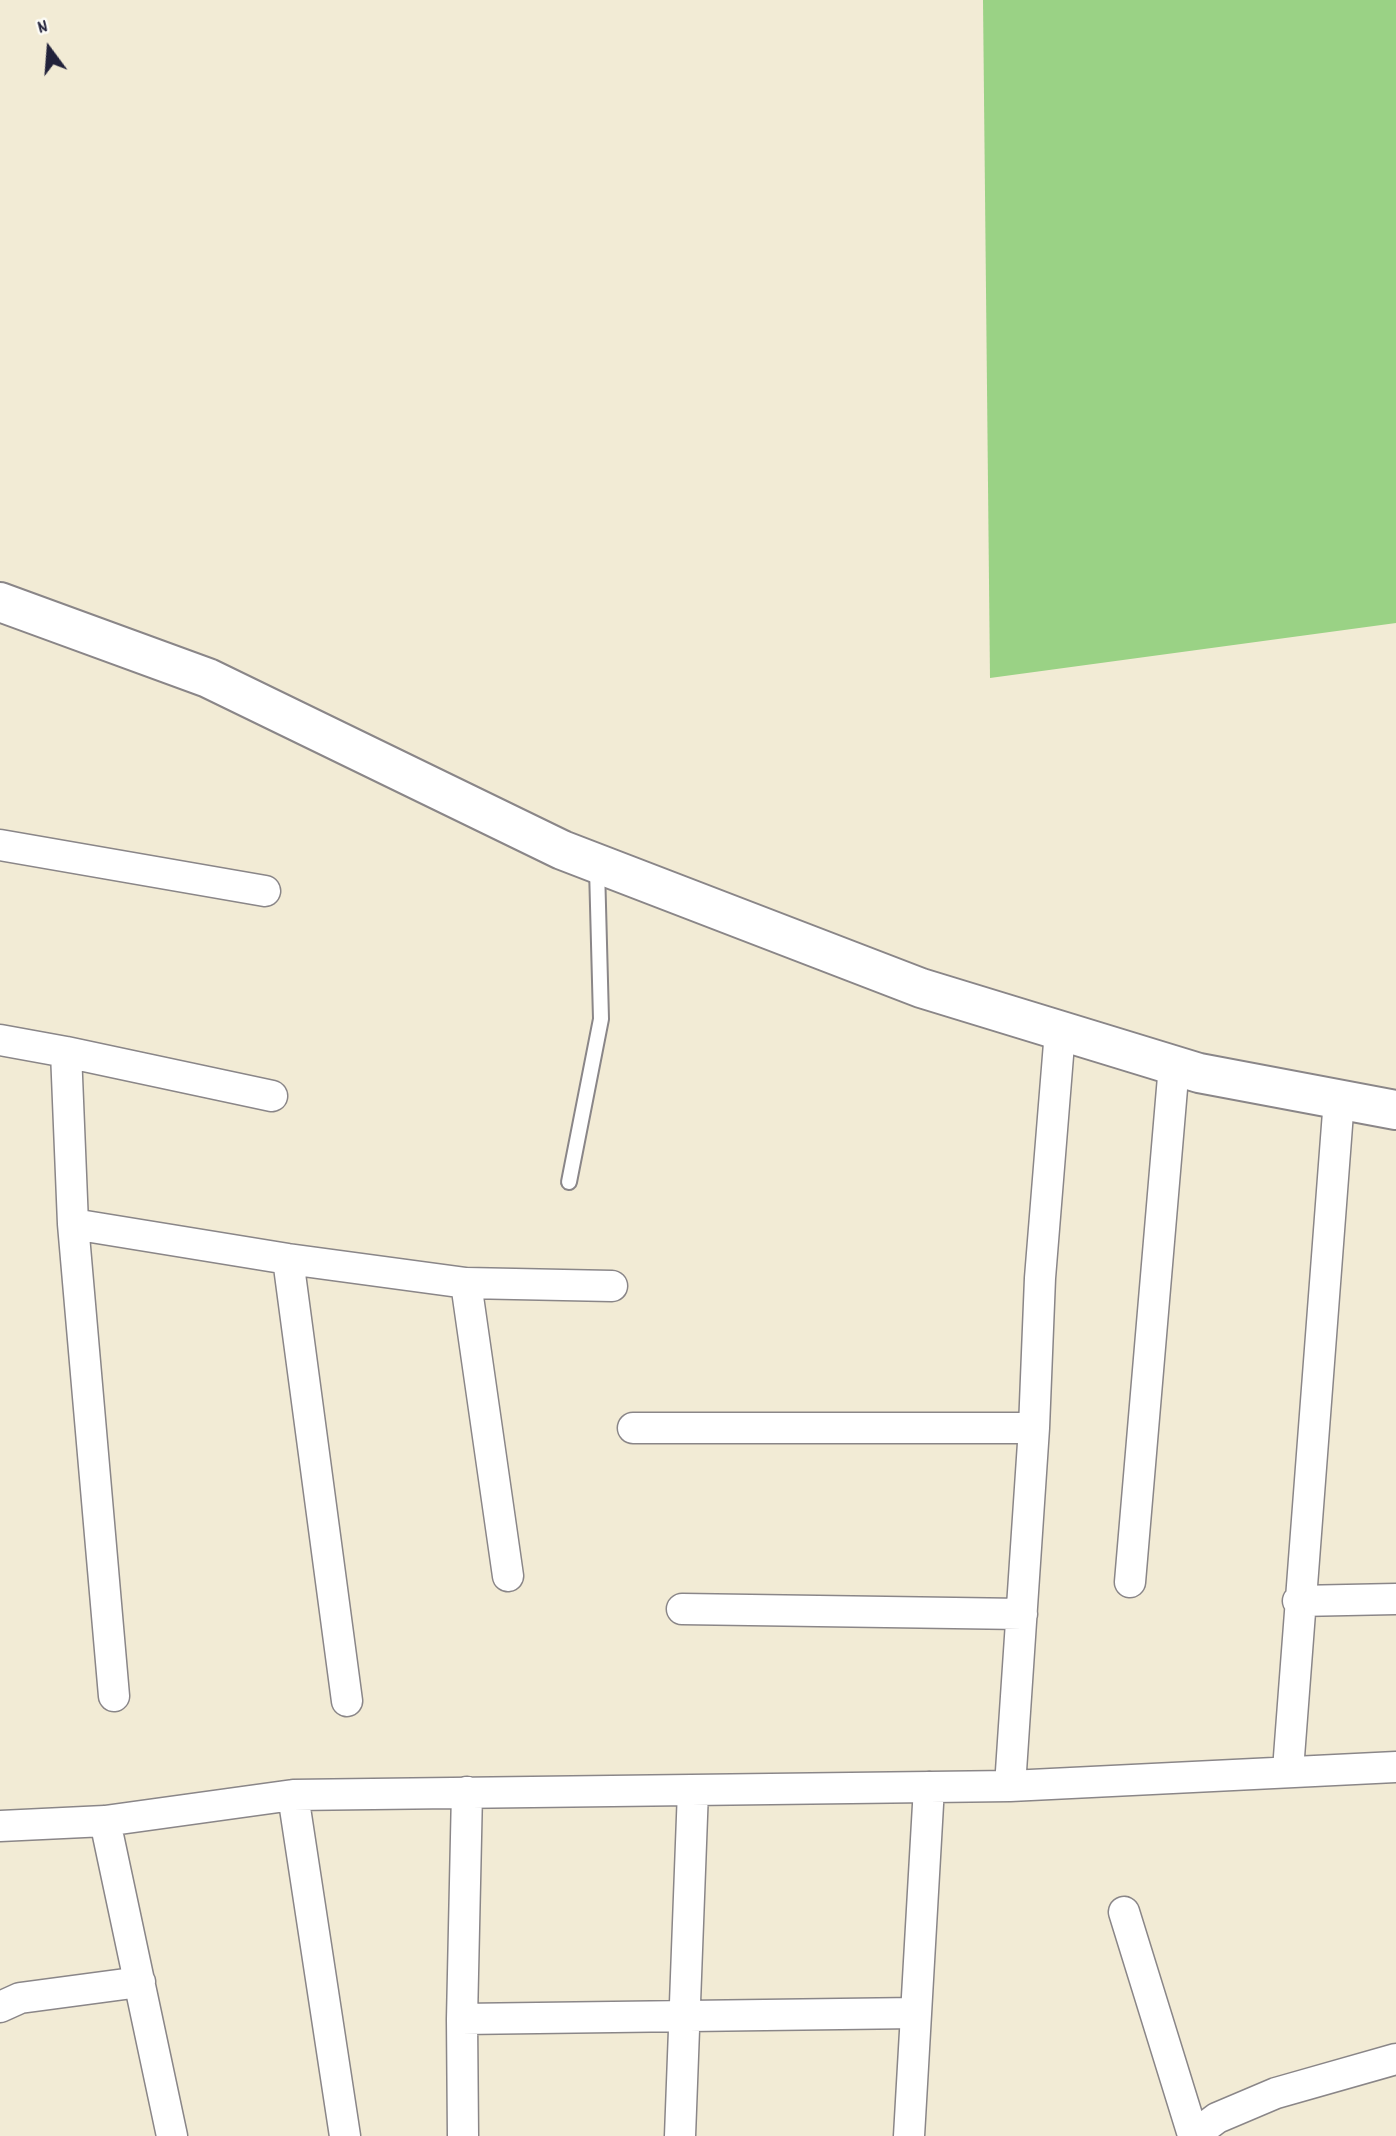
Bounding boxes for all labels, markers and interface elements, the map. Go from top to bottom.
north arrow [14,14,84,84]
text: N [35,14,51,43]

